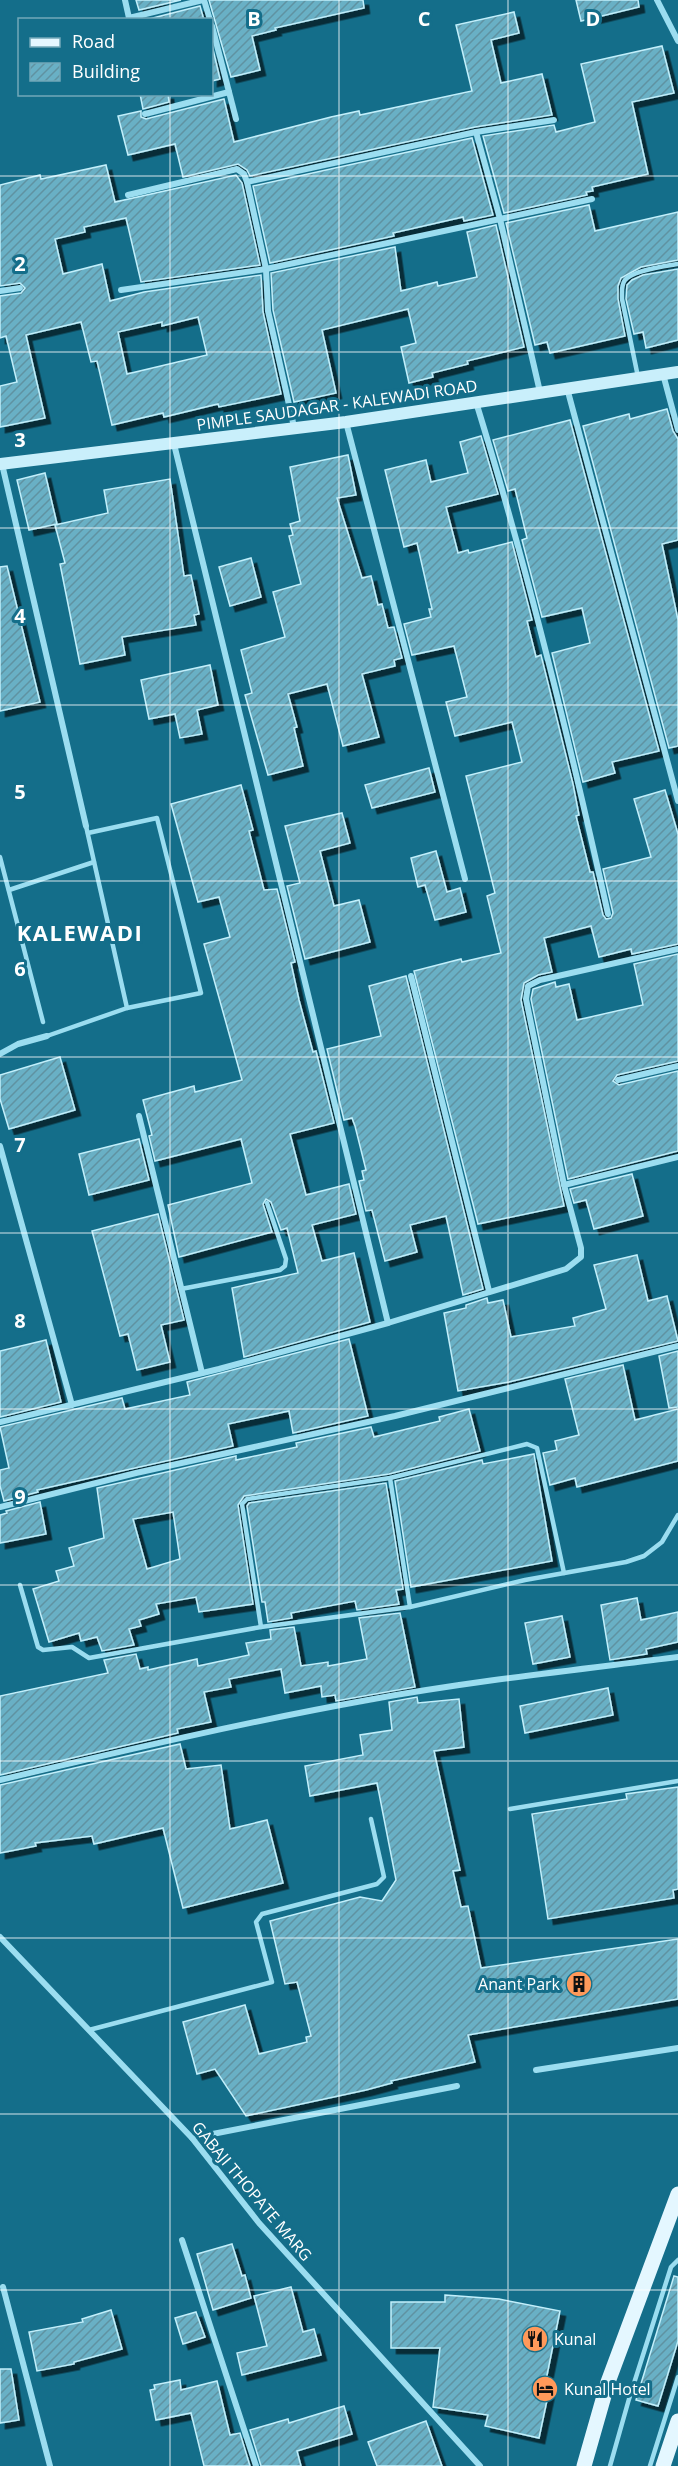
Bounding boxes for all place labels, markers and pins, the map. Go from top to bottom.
building icon: Anant Park [564,1969,594,1999]
place label: Anant Park [478,1973,561,1995]
restaurant icon: Kunal [520,2324,550,2354]
place label: Kunal [554,2328,596,2350]
hotel icon: Kunal Hotel [530,2374,560,2404]
place label: Kunal Hotel [564,2378,651,2400]

